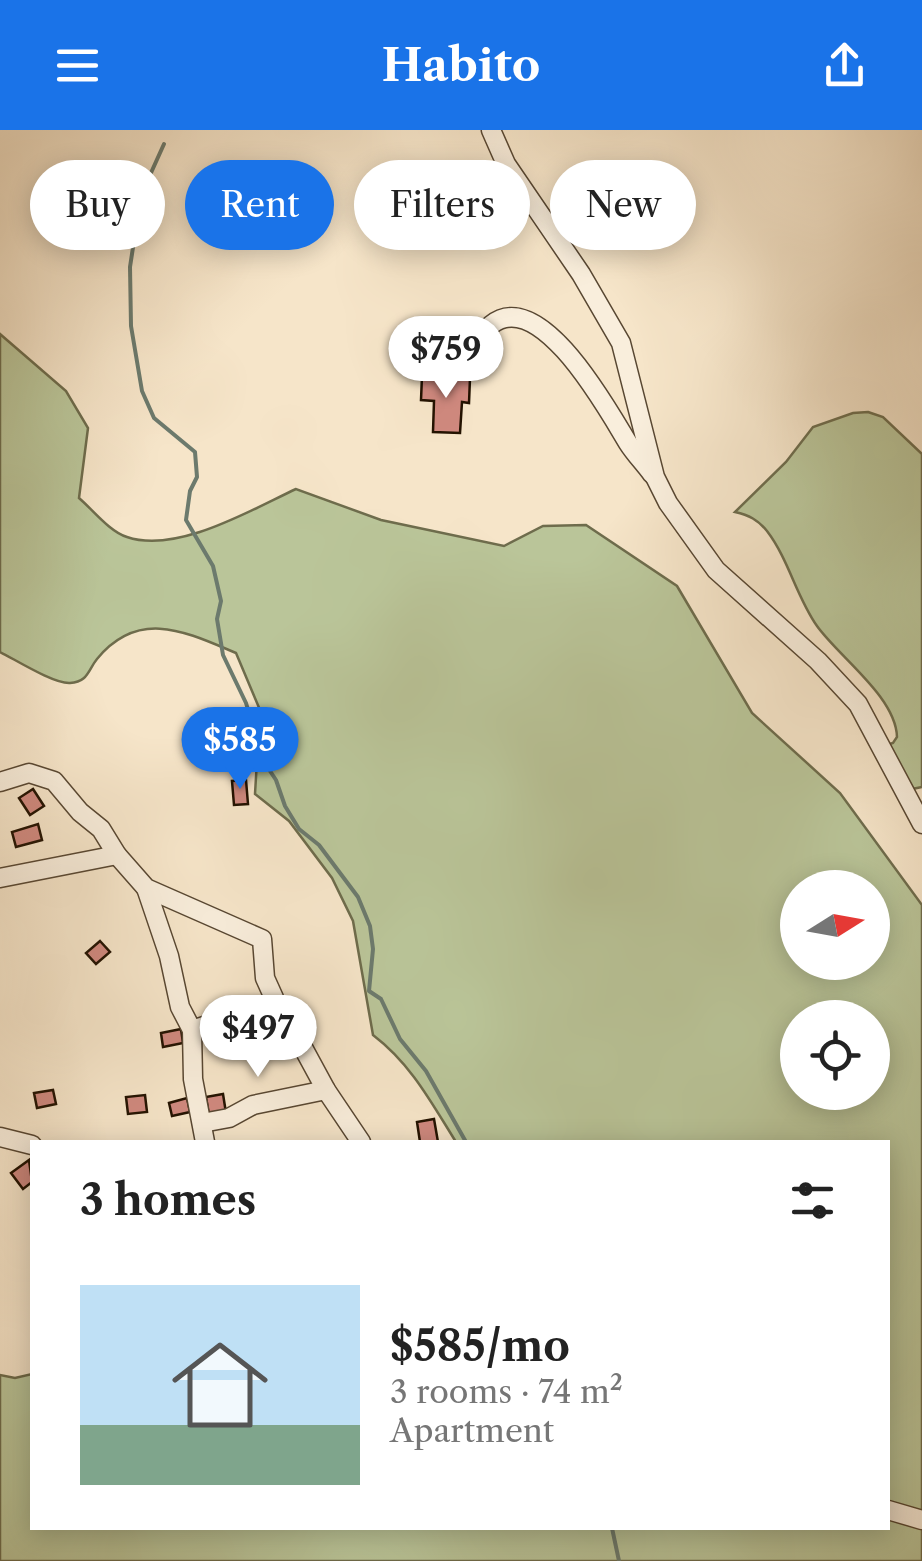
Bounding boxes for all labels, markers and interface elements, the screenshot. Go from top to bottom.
text: Habito [382,37,540,93]
icon: menu [50,38,105,93]
icon: share [817,38,872,93]
chip: Buy [30,160,165,250]
chip: Rent [185,160,334,250]
chip: Filters [354,160,530,250]
chip: New [550,160,696,250]
pin: $759 [387,316,505,401]
text: $759 [410,329,482,368]
pin: $585 [181,707,299,792]
text: $585 [204,720,276,759]
north arrow [780,870,890,980]
map controls [780,870,890,1110]
pin: $497 [199,995,317,1080]
button: locate [780,1000,890,1110]
text: $497 [222,1008,294,1047]
icon: filters [785,1173,840,1228]
text: 3 homes [80,1174,256,1226]
text: $585/mo [390,1320,570,1372]
icon: home [160,1325,280,1445]
text: 3 rooms · 74 m² [390,1372,623,1411]
text: Apartment [390,1411,554,1450]

